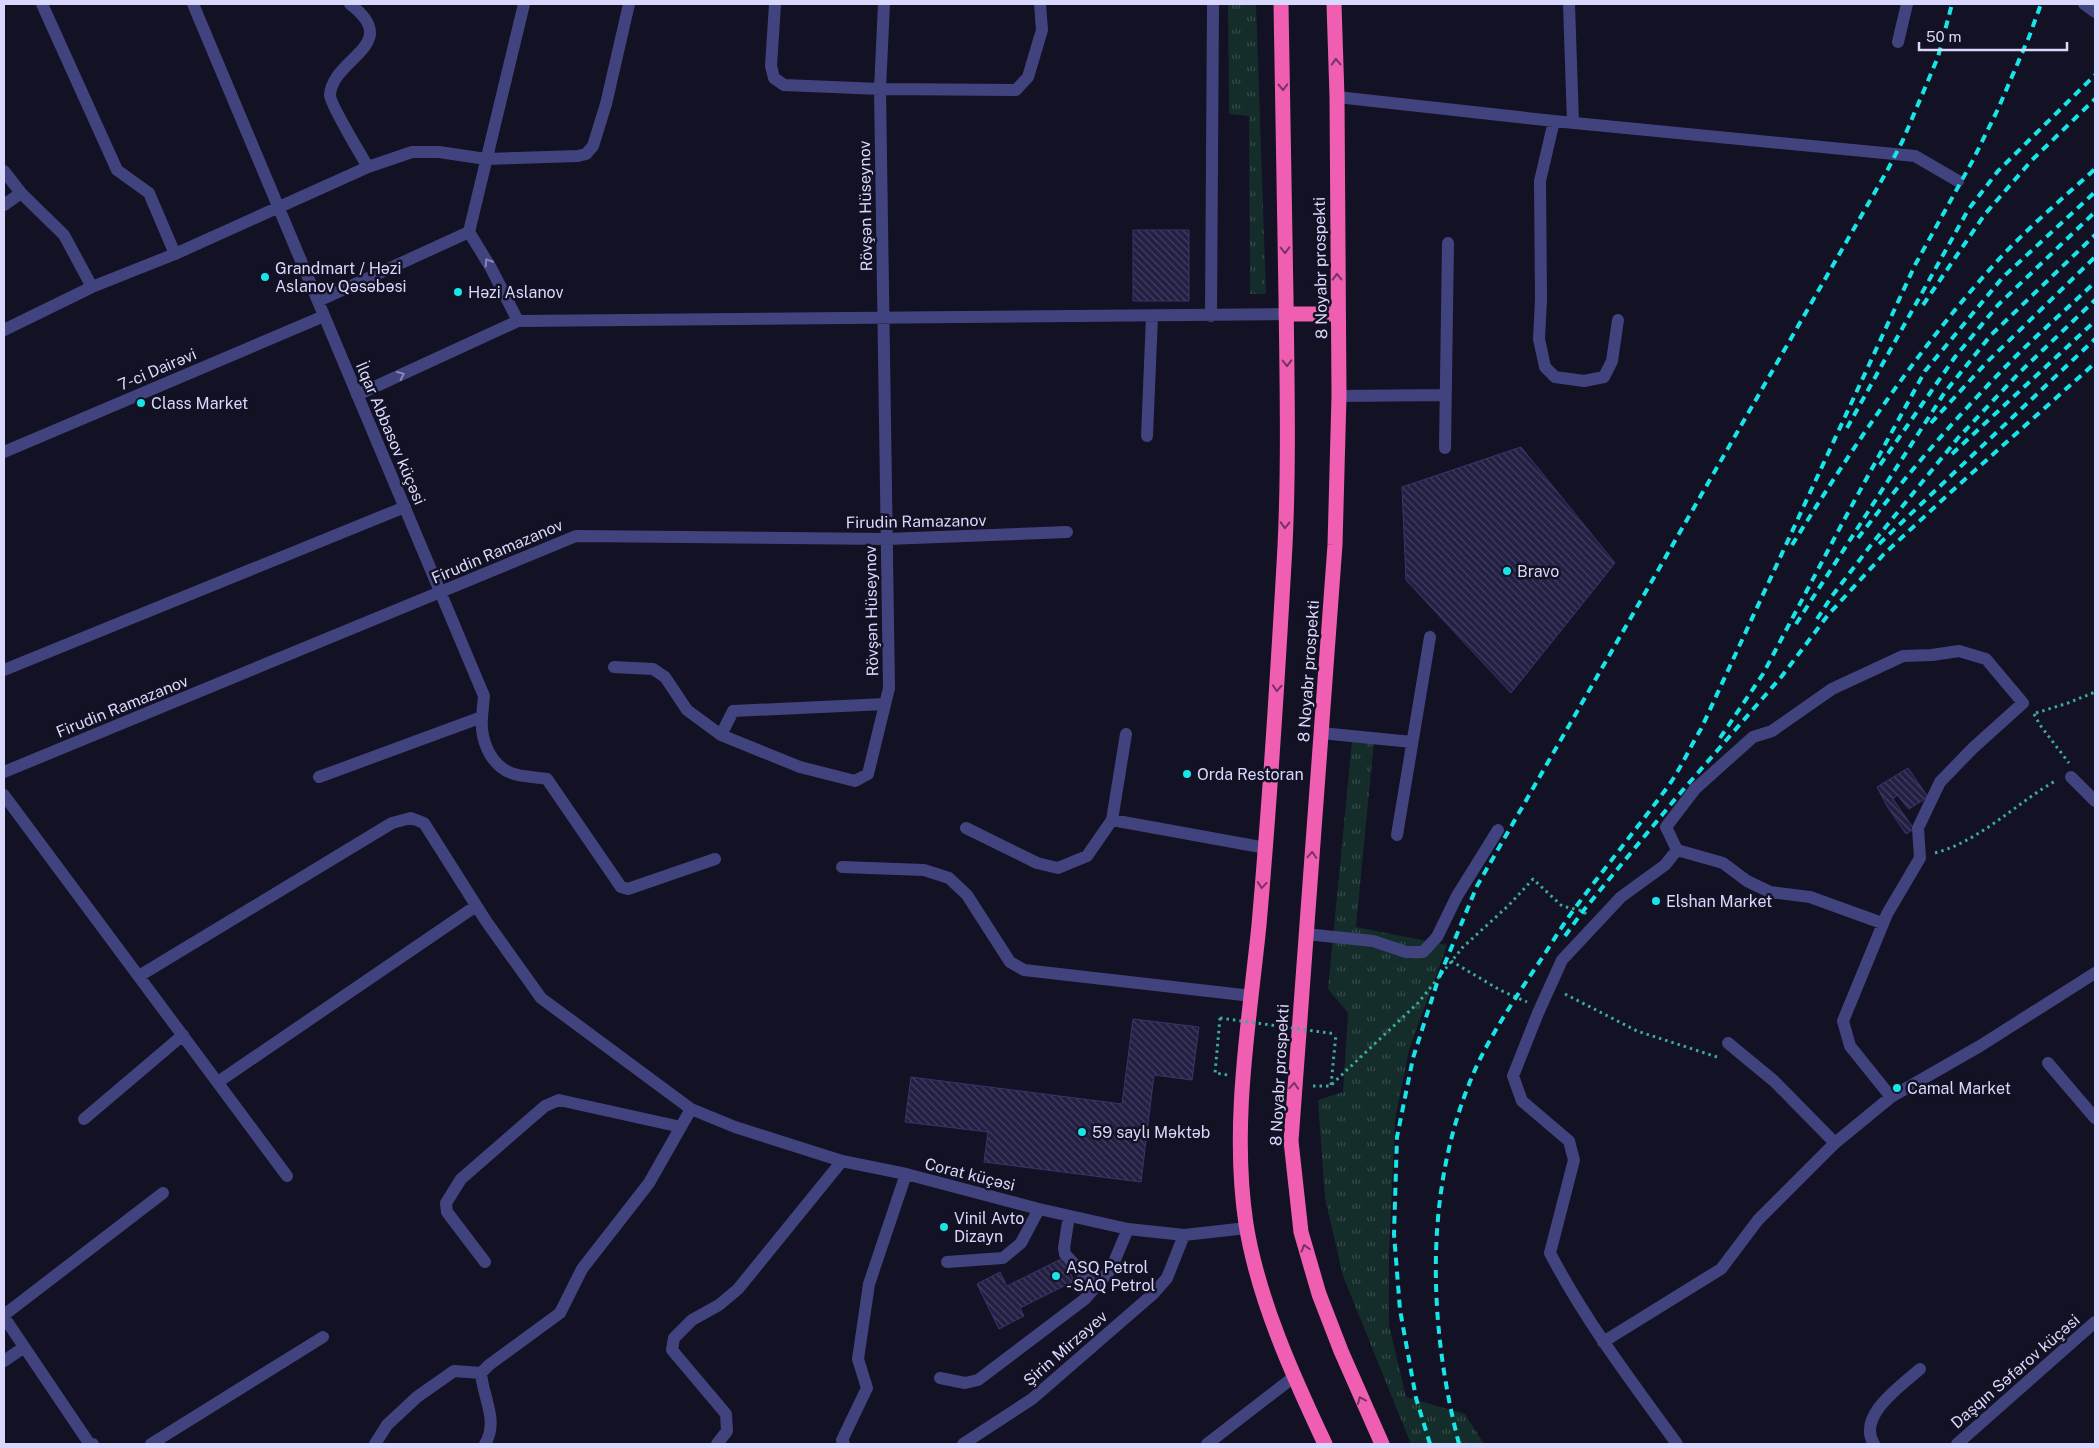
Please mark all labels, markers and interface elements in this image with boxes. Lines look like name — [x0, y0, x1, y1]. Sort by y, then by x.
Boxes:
scale bar — [1919, 20, 2066, 52]
text: 50 m — [1926, 28, 1961, 45]
one-way arrow — [1331, 58, 1341, 66]
one-way arrow — [1277, 84, 1288, 92]
street label: Rövşən Hüseynov — [855, 140, 876, 272]
street label: 8 Noyabr prospekti — [1310, 197, 1331, 339]
one-way arrow — [1280, 246, 1290, 254]
place label: Grandmart / Həzi Aslanov Qəsəbəsi — [275, 259, 407, 296]
one-way arrow — [484, 259, 494, 268]
marker: Grandmart / Həzi Aslanov Qəsəbəsi — [259, 271, 271, 283]
one-way arrow — [1332, 273, 1342, 280]
place label: Həzi Aslanov — [468, 283, 564, 302]
marker: Həzi Aslanov — [452, 286, 464, 298]
street label: 7-ci Dairəvi — [115, 344, 199, 394]
street label: İlqar Abbasov küçəsi — [352, 359, 430, 507]
one-way arrow — [1282, 360, 1292, 367]
one-way arrow — [396, 371, 405, 381]
place label: Class Market — [151, 394, 248, 413]
marker: Class Market — [135, 397, 147, 409]
street label: Firudin Ramazanov — [845, 511, 987, 532]
street label: Firudin Ramazanov — [429, 515, 566, 588]
one-way arrow — [1280, 522, 1290, 530]
street label: Rövşən Hüseynov — [861, 545, 882, 677]
place label: Bravo — [1517, 562, 1559, 581]
marker: Bravo — [1501, 565, 1513, 577]
street label: 8 Noyabr prospekti — [1294, 599, 1323, 743]
street label: Firudin Ramazanov — [53, 671, 191, 742]
one-way arrow — [1272, 684, 1283, 692]
place label: Orda Restoran — [1197, 765, 1304, 784]
marker: Orda Restoran — [1181, 768, 1193, 780]
one-way arrow — [1306, 850, 1317, 858]
one-way arrow — [1257, 881, 1268, 889]
place label: Elshan Market — [1666, 892, 1772, 911]
marker: Elshan Market — [1650, 895, 1662, 907]
street label: 8 Noyabr prospekti — [1266, 1003, 1293, 1147]
place label: Camal Market — [1907, 1079, 2011, 1098]
one-way arrow — [1289, 1082, 1300, 1090]
marker: Camal Market — [1891, 1082, 1903, 1094]
place label: 59 saylı Məktəb — [1092, 1123, 1210, 1142]
marker: 59 saylı Məktəb — [1076, 1126, 1088, 1138]
street label: Corat küçəsi — [923, 1154, 1017, 1195]
place label: Vinil Avto Dizayn — [954, 1209, 1024, 1246]
marker: Vinil Avto Dizayn — [938, 1221, 950, 1233]
one-way arrow — [1301, 1244, 1311, 1252]
place label: ASQ Petrol - SAQ Petrol — [1066, 1258, 1156, 1295]
marker: ASQ Petrol - SAQ Petrol — [1050, 1270, 1062, 1282]
street label: Şirin Mirzəyev — [1020, 1307, 1111, 1390]
street label: Daşqın Səfərov küçəsi — [1947, 1310, 2084, 1432]
one-way arrow — [1357, 1396, 1367, 1405]

